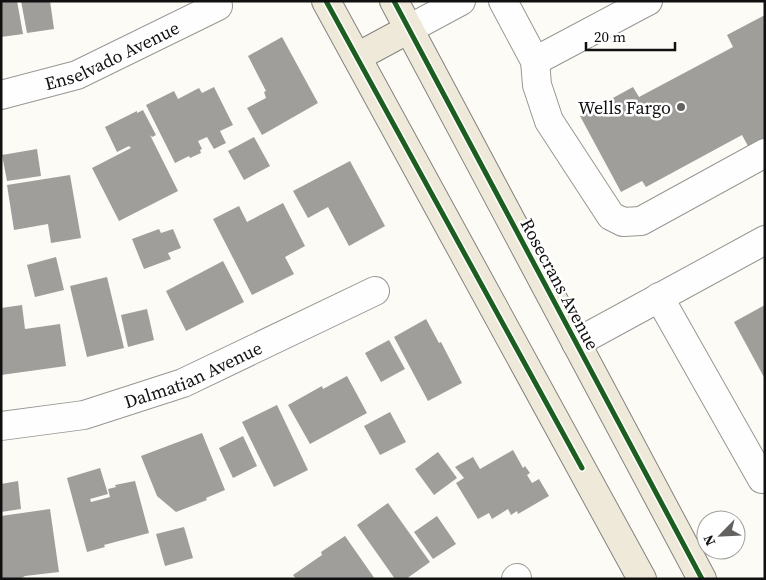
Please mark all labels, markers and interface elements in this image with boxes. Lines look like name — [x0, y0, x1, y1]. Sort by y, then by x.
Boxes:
street label: Enselvado Avenue — [42, 15, 183, 96]
scale bar — [586, 20, 675, 52]
text: 20 m — [594, 26, 626, 47]
place label: Wells Fargo — [578, 95, 671, 120]
marker: Wells Fargo — [675, 101, 687, 113]
street label: Rosecrans Avenue — [515, 214, 605, 354]
street label: Dalmatian Avenue — [121, 335, 266, 414]
north arrow — [696, 510, 746, 560]
text: N — [698, 532, 720, 549]

